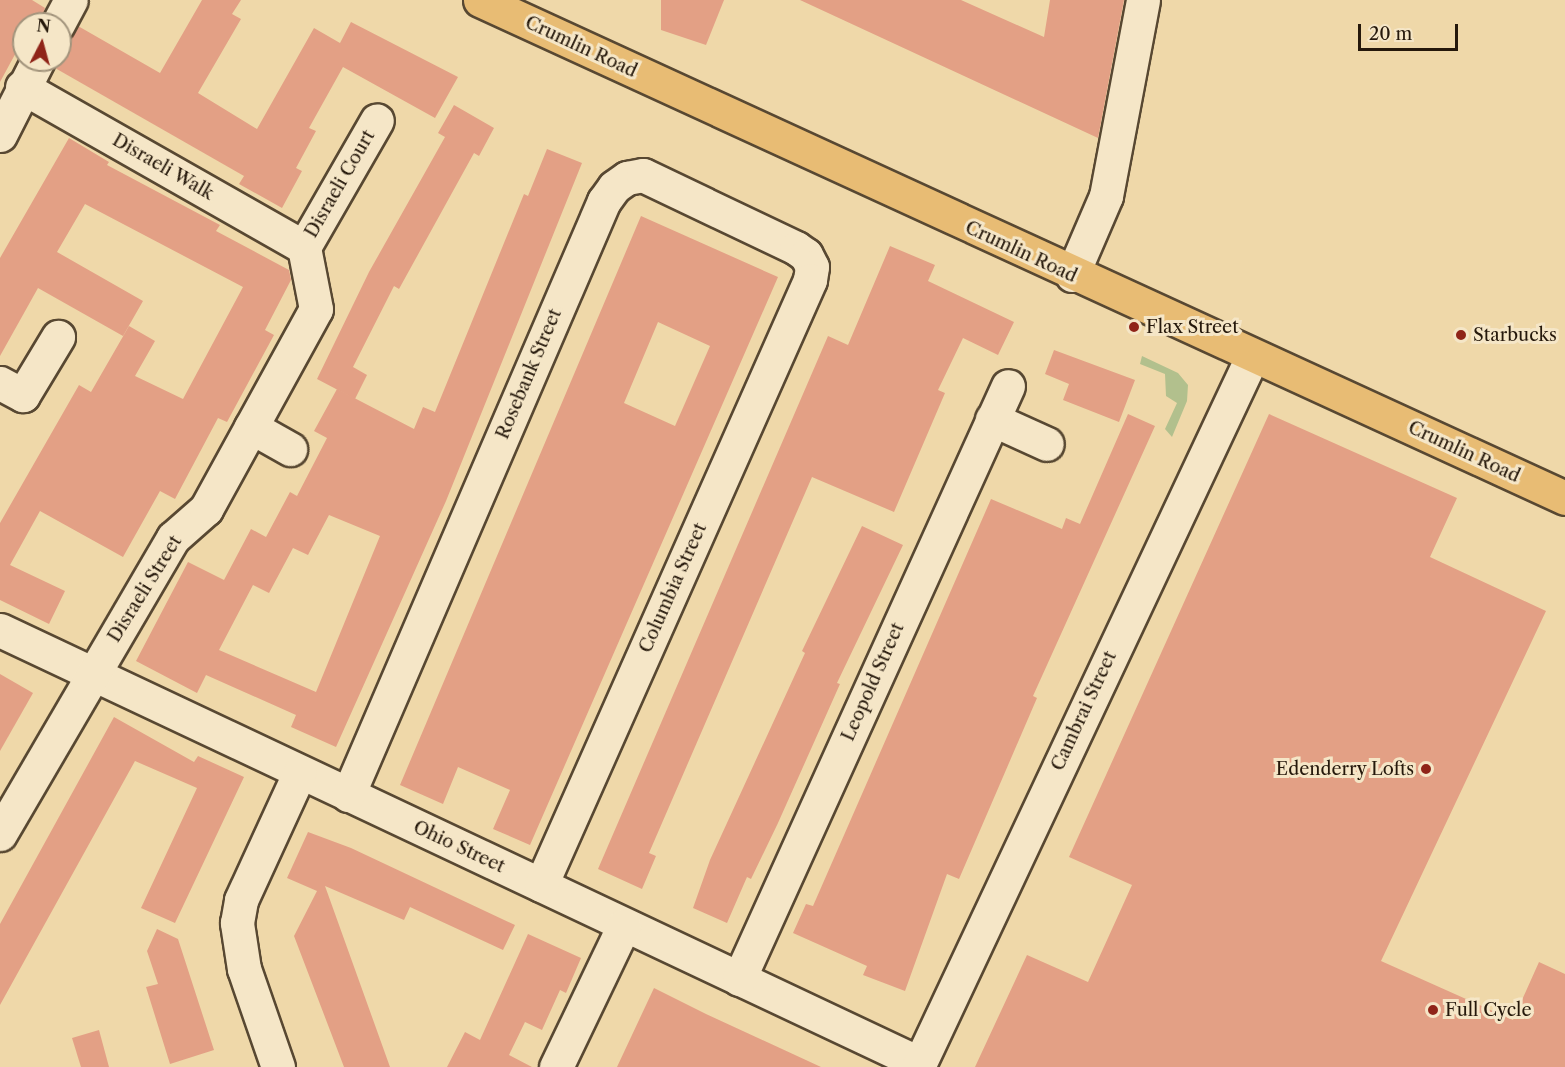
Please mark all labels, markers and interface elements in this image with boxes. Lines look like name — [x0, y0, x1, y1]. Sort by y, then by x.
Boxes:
north arrow — [12, 12, 72, 72]
street label: Crumlin Road — [522, 12, 640, 82]
scale bar — [1361, 12, 1462, 50]
text: N — [36, 15, 52, 37]
text: 20 m — [1369, 23, 1412, 45]
street label: Disraeli Court — [301, 126, 379, 242]
street label: Disraeli Walk — [108, 129, 218, 205]
street label: Crumlin Road — [962, 217, 1080, 287]
street label: Rosebank Street — [492, 305, 566, 443]
place label: Flax Street — [1146, 316, 1239, 338]
marker: Flax Street — [1127, 320, 1141, 334]
place label: Starbucks — [1473, 324, 1557, 346]
marker: Starbucks — [1454, 328, 1468, 342]
street label: Crumlin Road — [1405, 417, 1523, 487]
street label: Columbia Street — [635, 520, 711, 656]
street label: Disraeli Street — [104, 532, 186, 646]
street label: Leopold Street — [837, 620, 909, 744]
street label: Cambrai Street — [1047, 648, 1121, 774]
place label: Edenderry Lofts — [1275, 758, 1414, 780]
marker: Edenderry Lofts — [1419, 762, 1433, 776]
street label: Ohio Street — [410, 816, 508, 878]
place label: Full Cycle — [1445, 999, 1532, 1021]
marker: Full Cycle — [1426, 1003, 1440, 1017]

